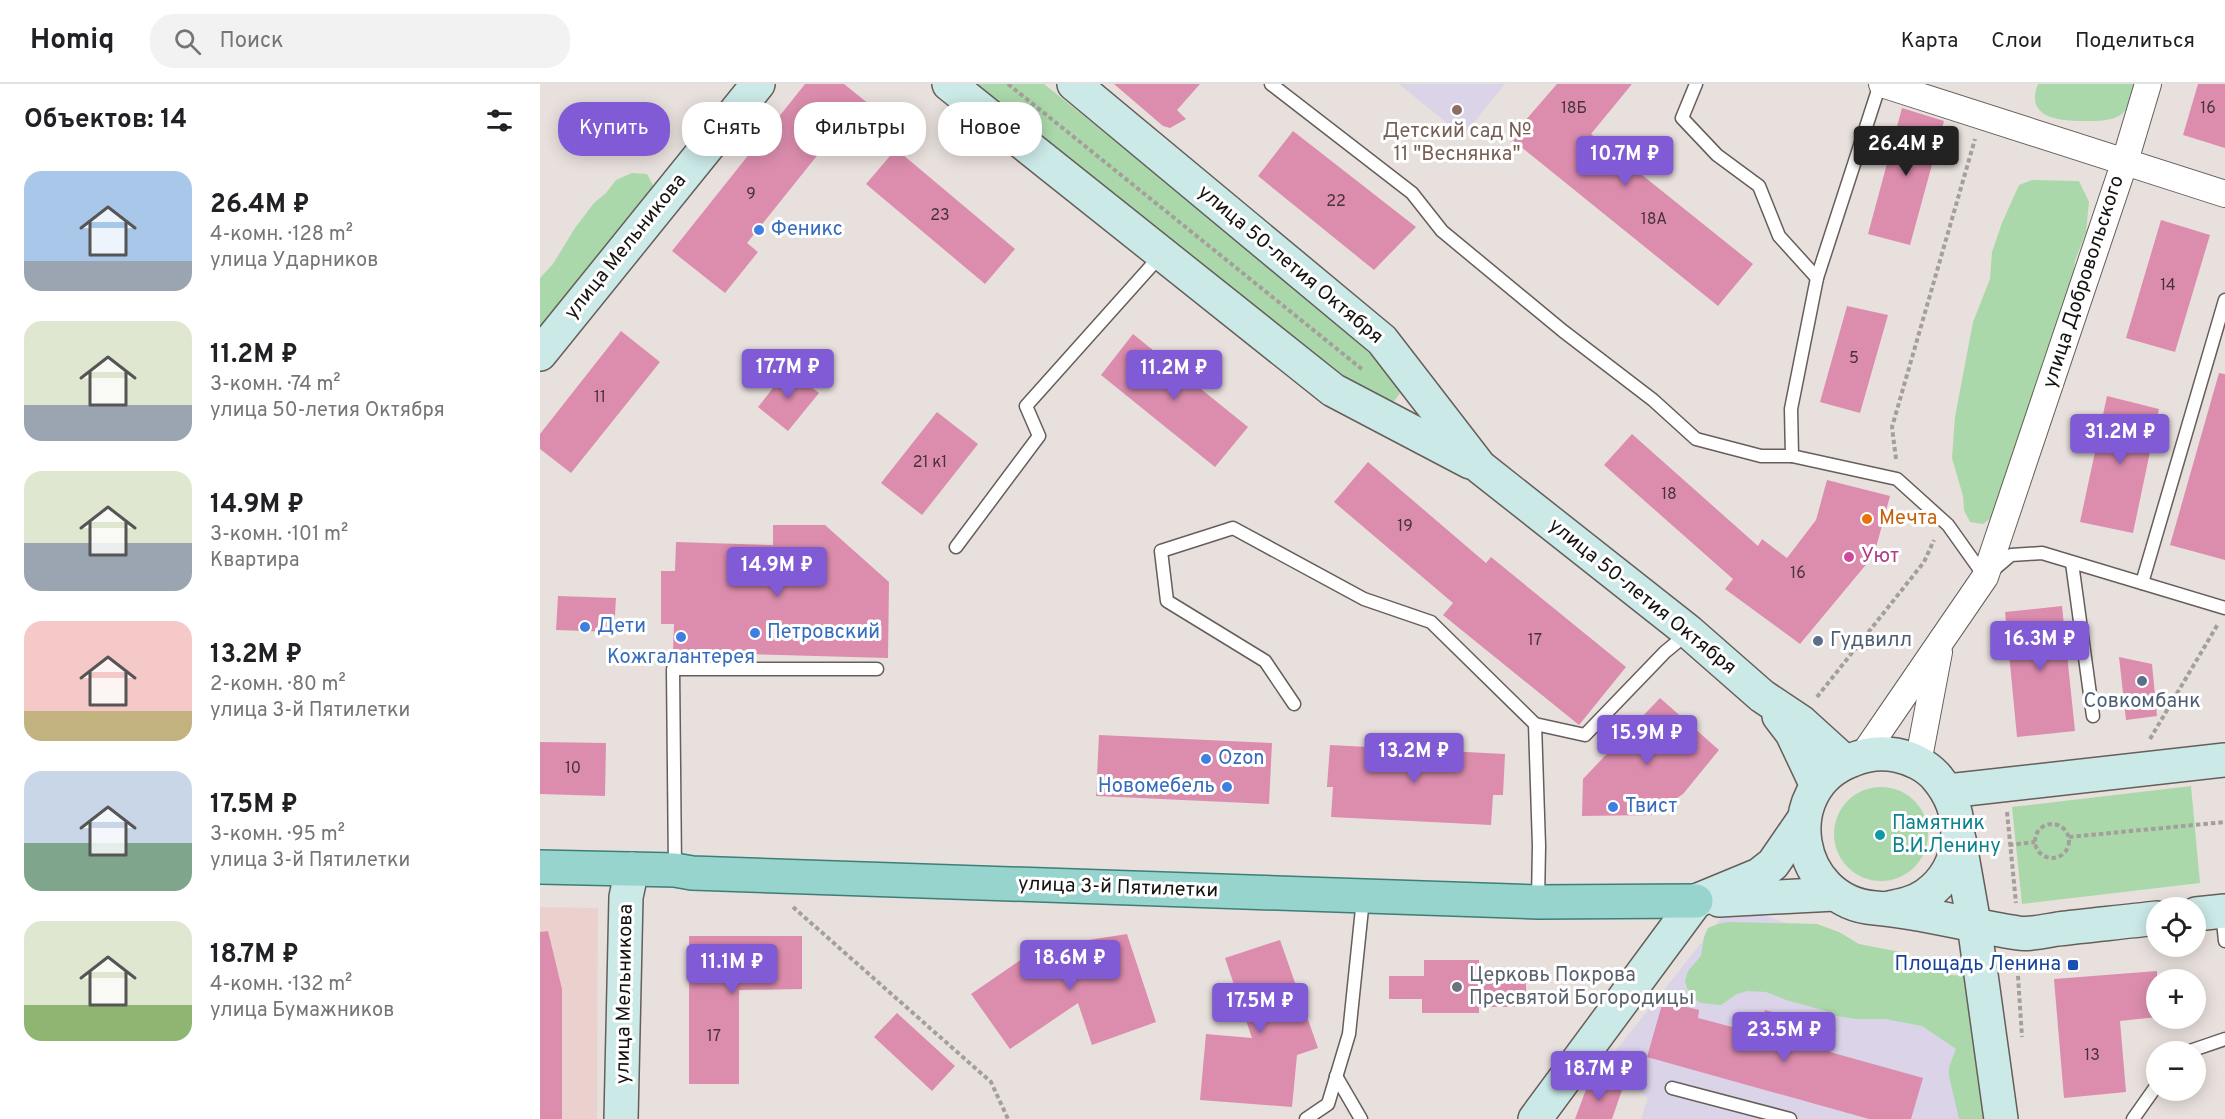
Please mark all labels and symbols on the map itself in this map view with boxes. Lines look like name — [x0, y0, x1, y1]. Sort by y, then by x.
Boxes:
house number: 18Б — [1561, 99, 1587, 119]
house number: 16 — [2200, 99, 2216, 119]
marker: Детский сад № 11 "Веснянка" — [1450, 103, 1464, 117]
place label: Детский сад № 11 "Веснянка" — [1382, 119, 1532, 168]
pin: 26.4M ₽ — [1851, 126, 1961, 177]
pin: 10.7M ₽ — [1570, 136, 1680, 187]
street label: улица Мельникова — [559, 169, 693, 325]
street label: улица Добровольского — [2037, 172, 2131, 392]
street label: улица 50-летия Октября — [1192, 180, 1388, 350]
house number: 9 — [746, 185, 756, 205]
house number: 22 — [1326, 192, 1346, 212]
house number: 23 — [930, 206, 950, 226]
house number: 18А — [1641, 210, 1667, 230]
place label: Феникс — [771, 217, 843, 243]
marker: Феникс — [752, 223, 766, 237]
house number: 14 — [2160, 276, 2176, 296]
pin: 17.7M ₽ — [733, 349, 843, 400]
house number: 5 — [1849, 349, 1859, 369]
pin: 11.2M ₽ — [1119, 350, 1229, 401]
house number: 11 — [594, 388, 606, 408]
pin: 31.2M ₽ — [2065, 414, 2175, 465]
house number: 21 к1 — [913, 453, 947, 473]
house number: 18 — [1661, 485, 1677, 505]
place label: Мечта — [1879, 506, 1937, 532]
marker: Мечта — [1860, 512, 1874, 526]
street label: улица 50-летия Октября — [1543, 513, 1741, 681]
house number: 19 — [1397, 517, 1413, 537]
place label: Уют — [1861, 544, 1899, 570]
pin: 14.9M ₽ — [722, 547, 832, 598]
marker: Уют — [1842, 550, 1856, 564]
house number: 16 — [1790, 564, 1806, 584]
place label: Дети — [597, 614, 646, 640]
marker: Дети — [578, 620, 592, 634]
place label: Петровский — [767, 620, 880, 646]
pin: 16.3M ₽ — [1985, 621, 2095, 672]
marker: Петровский — [748, 626, 762, 640]
place label: Гудвилл — [1830, 628, 1912, 654]
marker: Кожгалантерея — [674, 630, 688, 644]
house number: 17 — [1528, 631, 1542, 651]
marker: Гудвилл — [1811, 634, 1825, 648]
place label: Кожгалантерея — [607, 645, 755, 671]
marker: Совкомбанк — [2135, 674, 2149, 688]
place label: Совкомбанк — [2083, 689, 2201, 715]
pin: 15.9M ₽ — [1592, 715, 1702, 766]
pin: 13.2M ₽ — [1359, 733, 1469, 784]
place label: Ozon — [1218, 746, 1264, 772]
marker: Ozon — [1199, 752, 1213, 766]
house number: 10 — [565, 759, 581, 779]
place label: Новомебель — [1098, 774, 1215, 800]
marker: Новомебель — [1220, 780, 1234, 794]
place label: Твист — [1625, 794, 1677, 820]
marker: Твист — [1606, 800, 1620, 814]
place label: Памятник В.И.Ленину — [1892, 811, 2001, 860]
marker: Памятник В.И.Ленину — [1873, 828, 1887, 842]
street label: улица 3-й Пятилетки — [1017, 872, 1219, 904]
street label: улица Мельникова — [610, 904, 640, 1084]
pin: 18.6M ₽ — [1015, 940, 1125, 991]
pin: 11.1M ₽ — [677, 944, 787, 995]
place label: Площадь Ленина — [1895, 952, 2061, 978]
marker: Площадь Ленина — [2066, 958, 2080, 972]
place label: Церковь Покрова Пресвятой Богородицы — [1469, 963, 1694, 1012]
marker: Церковь Покрова Пресвятой Богородицы — [1450, 980, 1464, 994]
pin: 17.5M ₽ — [1205, 983, 1315, 1034]
pin: 23.5M ₽ — [1729, 1012, 1839, 1063]
house number: 17 — [707, 1027, 721, 1047]
house number: 13 — [2084, 1046, 2100, 1066]
pin: 18.7M ₽ — [1544, 1051, 1654, 1102]

